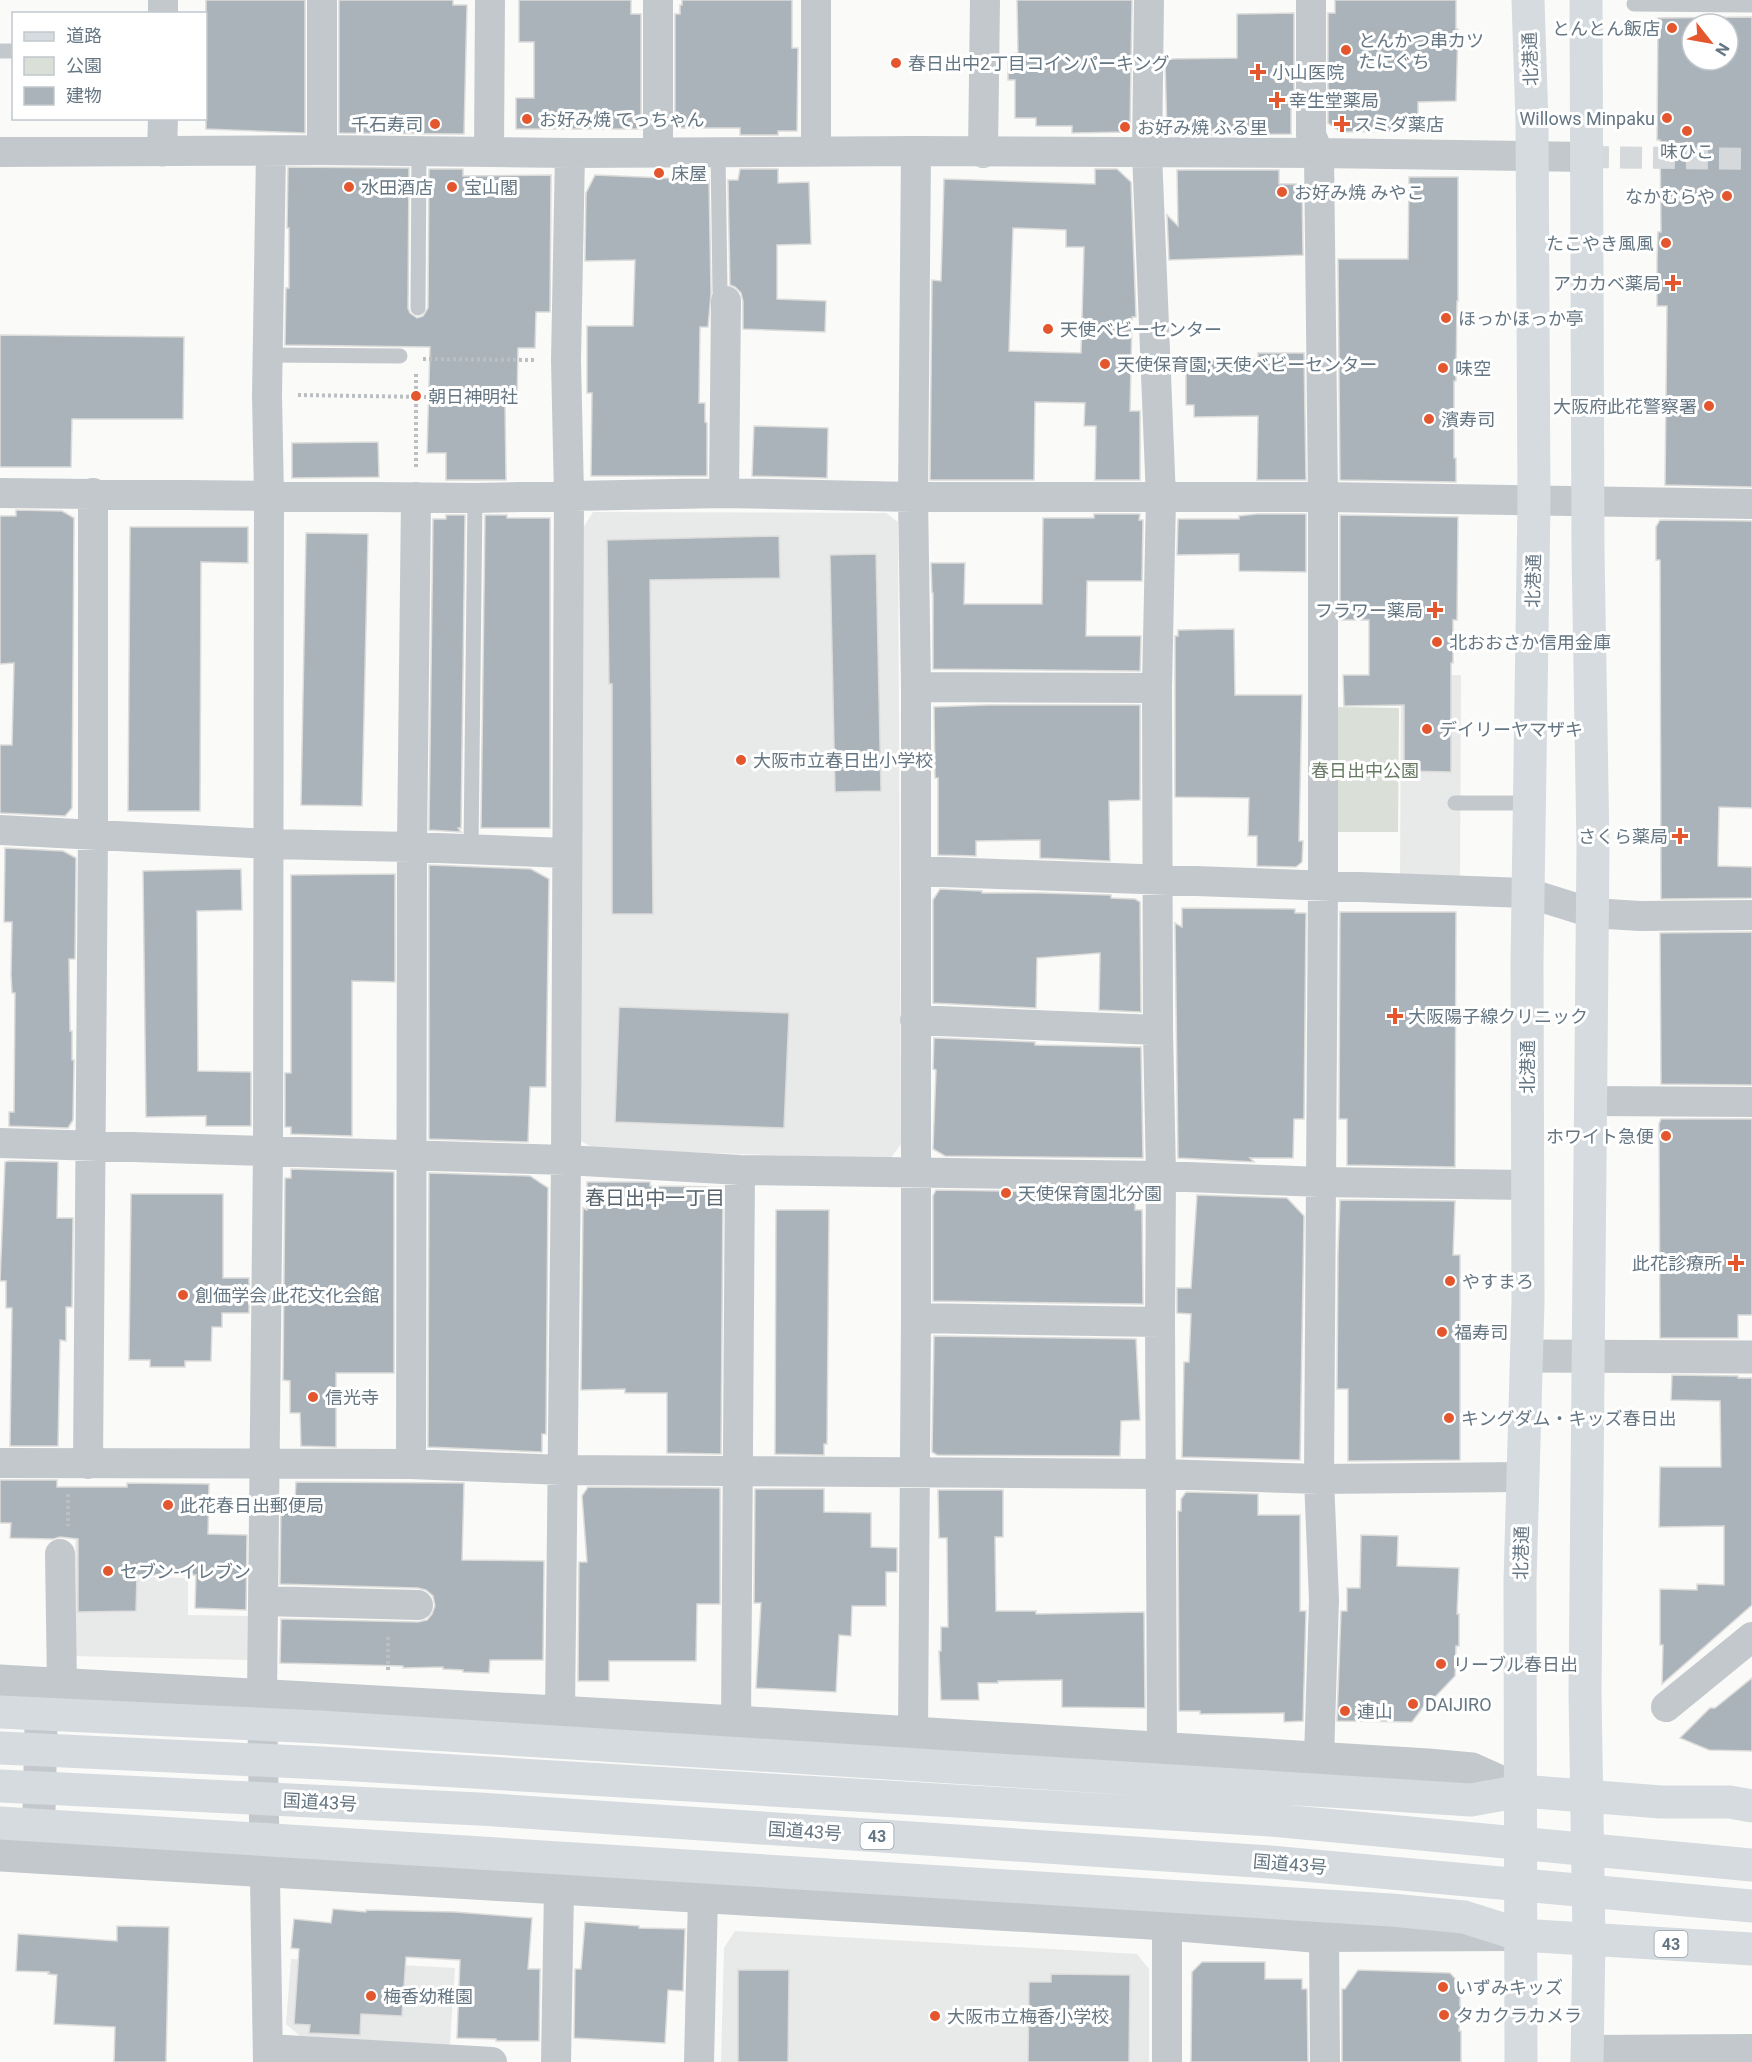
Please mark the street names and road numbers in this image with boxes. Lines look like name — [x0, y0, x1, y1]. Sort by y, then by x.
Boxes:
street label: 北港通 — [1519, 32, 1541, 86]
street label: 北港通 — [1522, 554, 1544, 608]
street label: 北港通 — [1517, 1040, 1538, 1094]
street label: 北港通 — [1510, 1526, 1532, 1580]
street label: 国道43号 — [282, 1790, 358, 1814]
street label: 国道43号 — [767, 1818, 843, 1844]
road number: 43 — [860, 1823, 894, 1849]
street label: 国道43号 — [1252, 1850, 1328, 1878]
road number: 43 — [1654, 1931, 1688, 1957]

